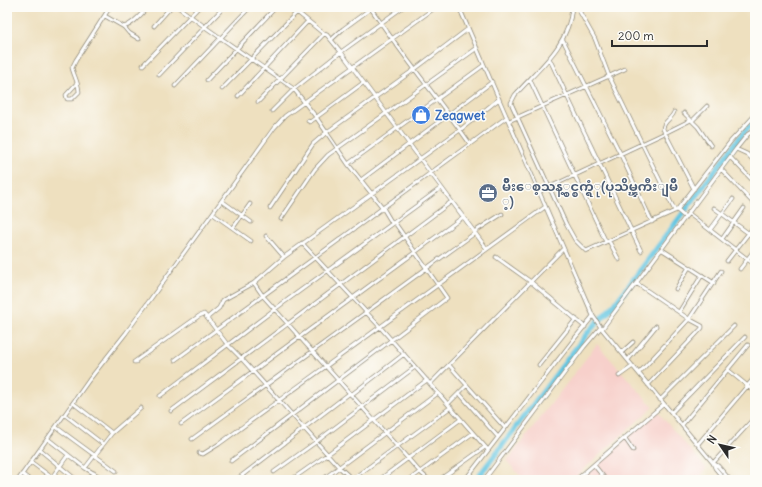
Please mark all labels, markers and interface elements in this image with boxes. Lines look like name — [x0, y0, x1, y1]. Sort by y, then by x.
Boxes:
scale bar — [612, 22, 707, 48]
text: 200 m — [618, 28, 654, 43]
shop icon: Zeagwet — [410, 104, 432, 126]
place label: Zeagwet — [435, 107, 486, 124]
place label: မ်ိဳးေစ့သန့္စင္စက္ရံု(ပုသိမ္ၾကီးျမိဳ ့) — [502, 177, 678, 210]
office icon: မ်ိဳးေစ့သန့္စင္စက္ရံု(ပုသိမ္ၾကီးျမိဳ ့) — [477, 182, 499, 204]
north arrow — [700, 425, 740, 465]
text: N — [704, 432, 720, 446]

